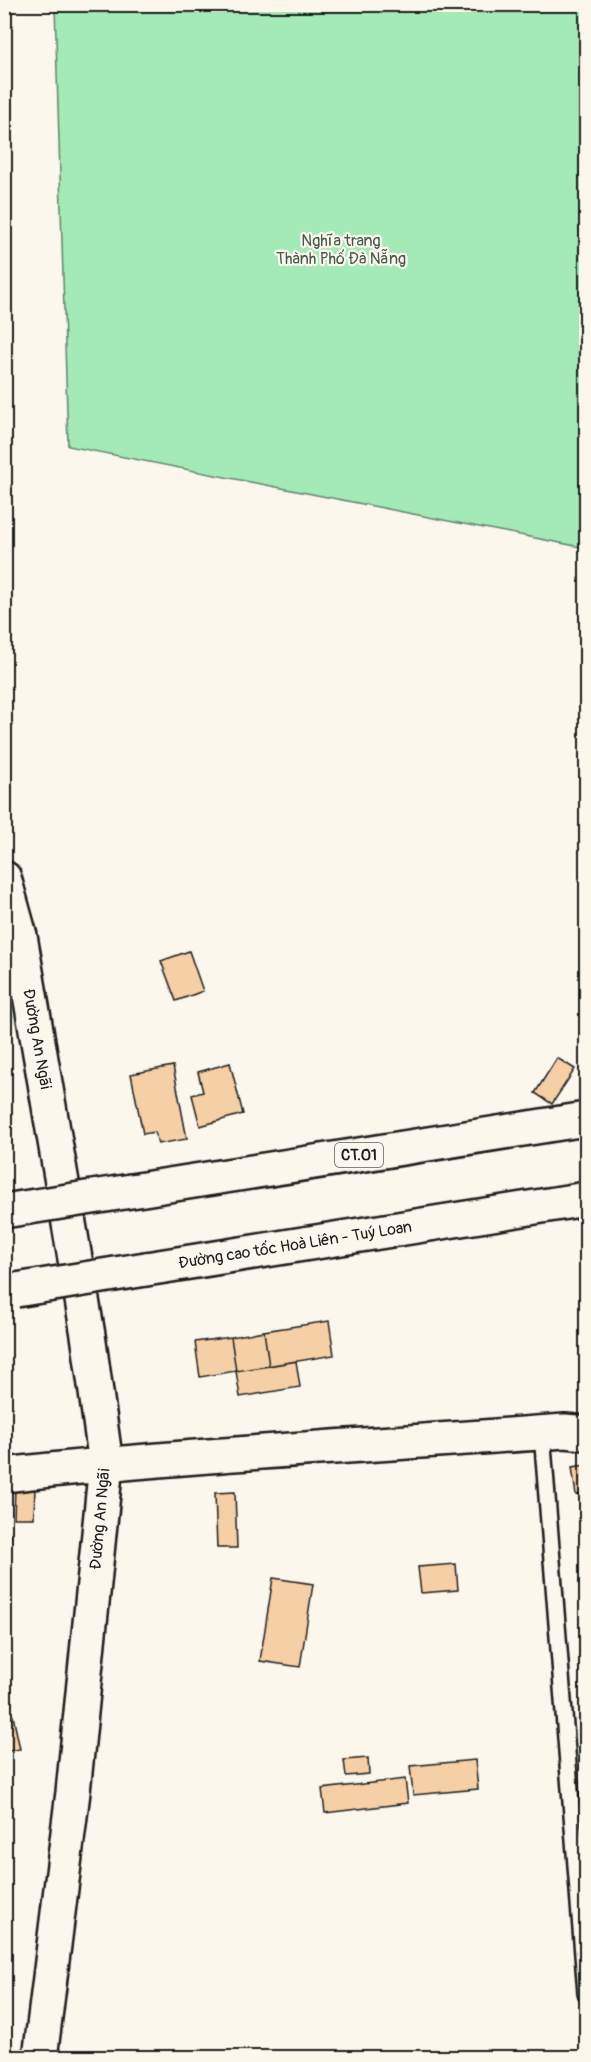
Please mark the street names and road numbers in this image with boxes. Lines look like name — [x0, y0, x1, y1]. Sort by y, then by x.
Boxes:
street label: Đường An Ngãi — [18, 987, 56, 1091]
road number: CT.01 — [335, 1143, 383, 1167]
street label: Đường cao tốc Hoà Liên - Tuý Loan — [177, 1217, 413, 1273]
street label: Đường An Ngãi — [86, 1467, 114, 1570]

